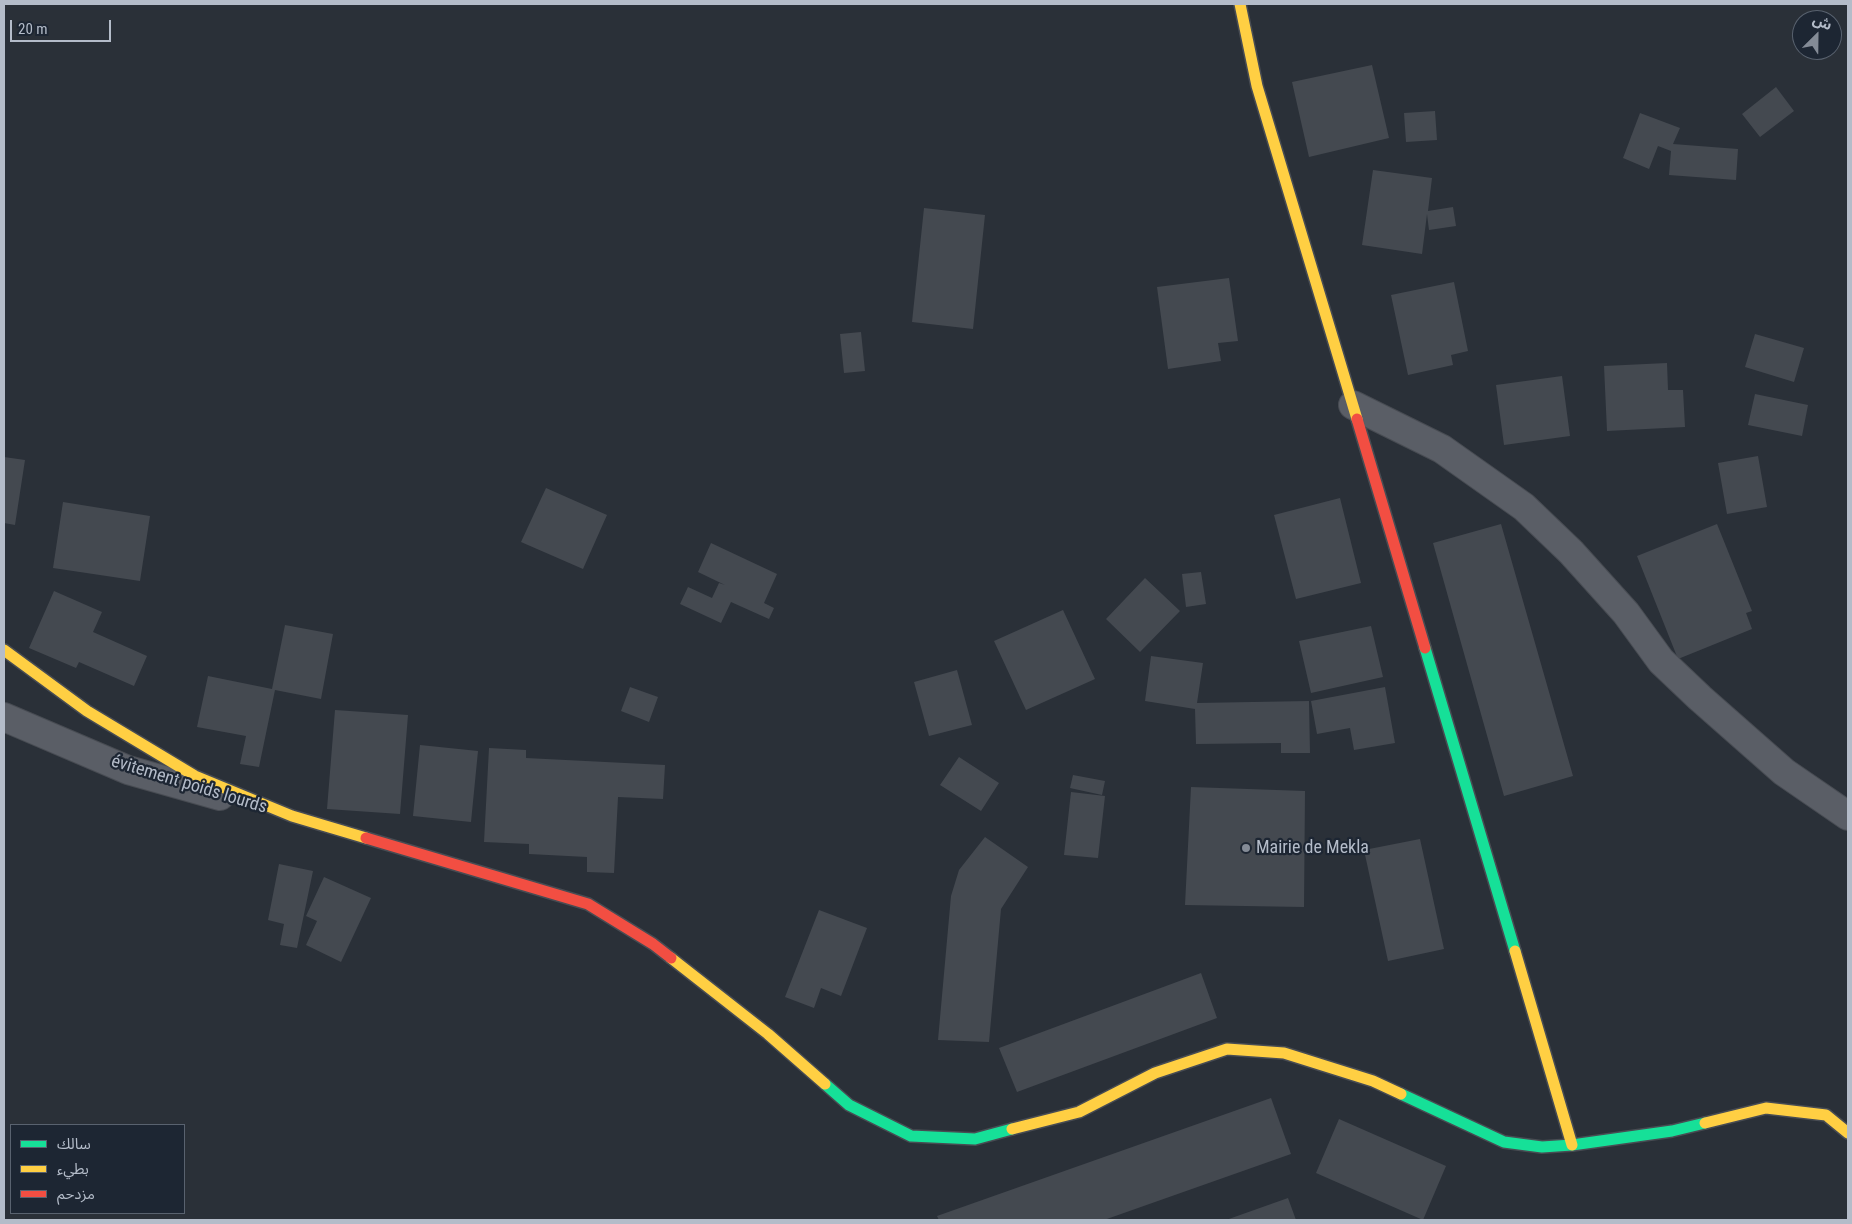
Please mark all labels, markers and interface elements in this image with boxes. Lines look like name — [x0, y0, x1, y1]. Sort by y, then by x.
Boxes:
scale bar — [12, 10, 114, 42]
north arrow — [1792, 10, 1842, 60]
text: ش — [1811, 11, 1834, 33]
text: 20 m — [18, 20, 48, 38]
street label: évitement poids lourds — [109, 751, 269, 819]
place label: Mairie de Mekla — [1256, 837, 1369, 859]
marker: Mairie de Mekla — [1240, 842, 1252, 854]
legend — [10, 1124, 185, 1214]
text: سالك — [57, 1135, 91, 1153]
text: بطيء — [57, 1160, 89, 1178]
text: مزدحم — [57, 1185, 95, 1203]

